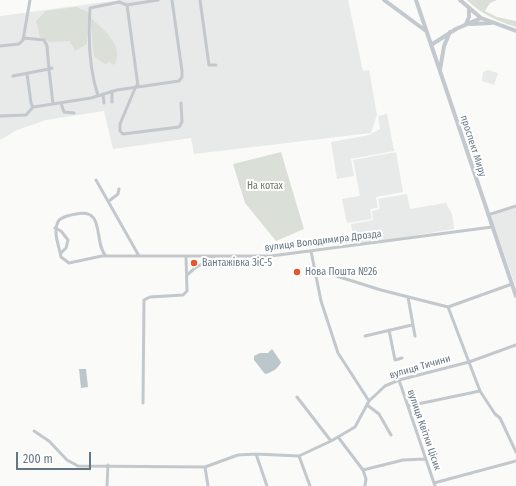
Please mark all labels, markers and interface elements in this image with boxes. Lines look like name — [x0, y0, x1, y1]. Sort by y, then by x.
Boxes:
street label: проспект Миру — [457, 114, 489, 178]
park label: На котах — [247, 180, 283, 192]
street label: вулиця Володимира Дрозда — [264, 228, 382, 254]
place label: Вантажівка ЗіС-5 — [202, 257, 272, 269]
marker: Вантажівка ЗіС-5 — [189, 258, 199, 268]
place label: Нова Пошта №26 — [305, 266, 377, 278]
marker: Нова Пошта №26 — [292, 267, 302, 277]
street label: вулиця Тичини — [388, 353, 452, 381]
street label: вулиця Квітки Цісик — [405, 388, 443, 472]
scale bar — [18, 444, 93, 470]
text: 200 m — [23, 452, 53, 466]

